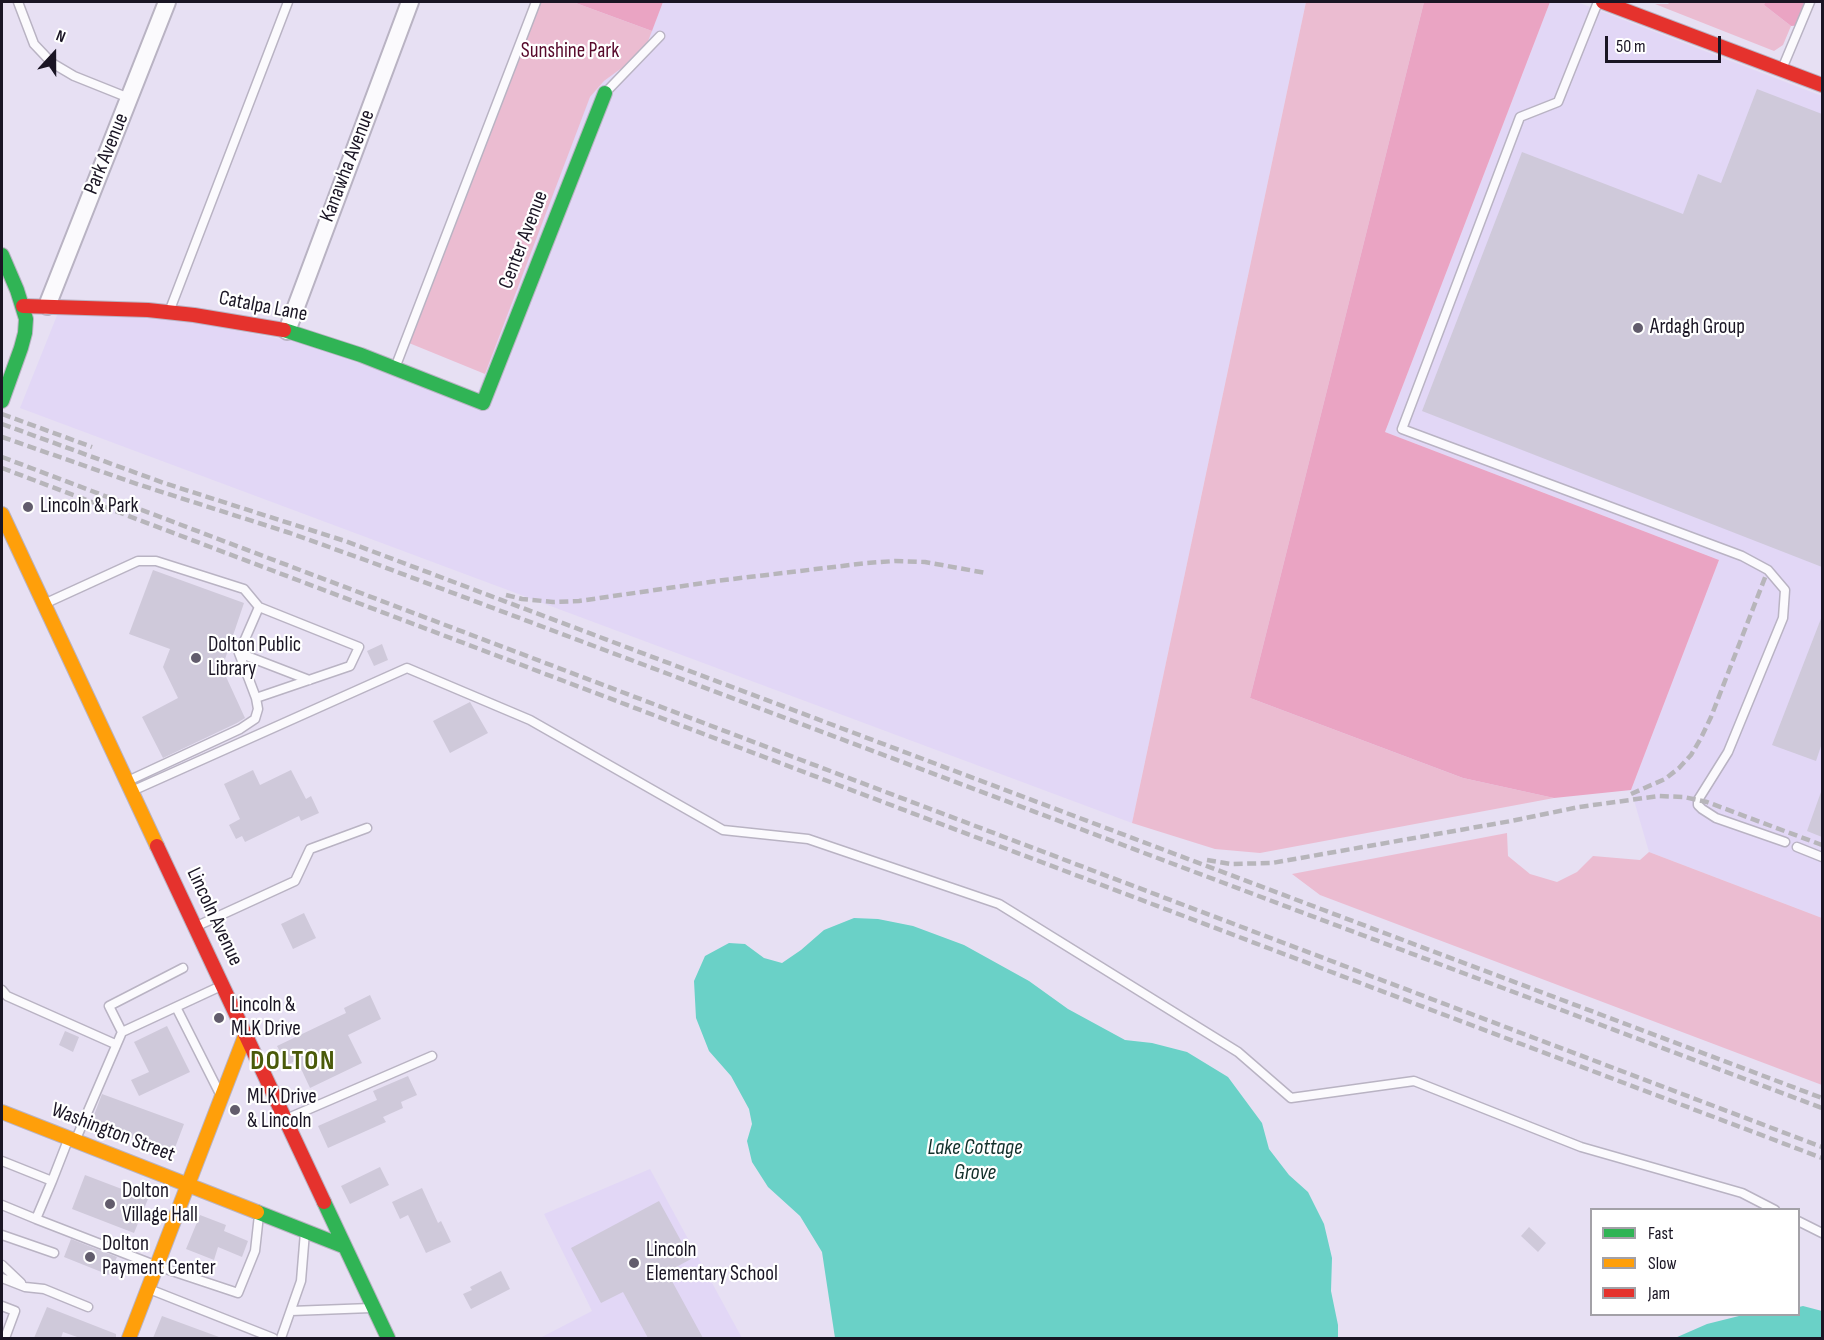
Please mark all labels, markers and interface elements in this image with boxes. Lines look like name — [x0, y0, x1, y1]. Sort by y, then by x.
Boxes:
north arrow — [24, 24, 84, 84]
scale bar — [1608, 24, 1724, 62]
text: N — [53, 26, 68, 47]
text: 50 m — [1616, 36, 1646, 57]
park label: Sunshine Park — [521, 39, 619, 65]
street label: Kanawha Avenue — [315, 106, 381, 226]
street label: Park Avenue — [79, 110, 135, 198]
street label: Center Avenue — [494, 187, 554, 293]
street label: Catalpa Lane — [217, 286, 309, 328]
place label: Ardagh Group — [1650, 315, 1745, 341]
marker: Ardagh Group — [1631, 321, 1645, 335]
place label: Lincoln & Park — [40, 494, 139, 520]
marker: Lincoln & Park — [21, 500, 35, 514]
place label: Dolton Public Library — [208, 633, 301, 683]
marker: Dolton Public Library — [189, 651, 203, 665]
street label: Lincoln Avenue — [180, 864, 248, 970]
place label: Lincoln & MLK Drive — [231, 993, 301, 1043]
marker: Lincoln & MLK Drive — [212, 1011, 226, 1025]
district label: DOLTON — [250, 1046, 336, 1078]
place label: MLK Drive & Lincoln — [247, 1085, 317, 1135]
street label: Washington Street — [48, 1098, 178, 1168]
marker: MLK Drive & Lincoln — [228, 1103, 242, 1117]
water label: Lake Cottage Grove — [927, 1135, 1023, 1186]
place label: Dolton Village Hall — [122, 1179, 198, 1229]
marker: Dolton Village Hall — [103, 1197, 117, 1211]
legend — [1590, 1208, 1800, 1316]
text: Fast — [1648, 1223, 1673, 1244]
place label: Dolton Payment Center — [102, 1232, 216, 1282]
place label: Lincoln Elementary School — [646, 1238, 778, 1288]
marker: Dolton Payment Center — [83, 1250, 97, 1264]
text: Slow — [1648, 1253, 1677, 1274]
marker: Lincoln Elementary School — [627, 1256, 641, 1270]
text: Jam — [1648, 1283, 1670, 1304]

